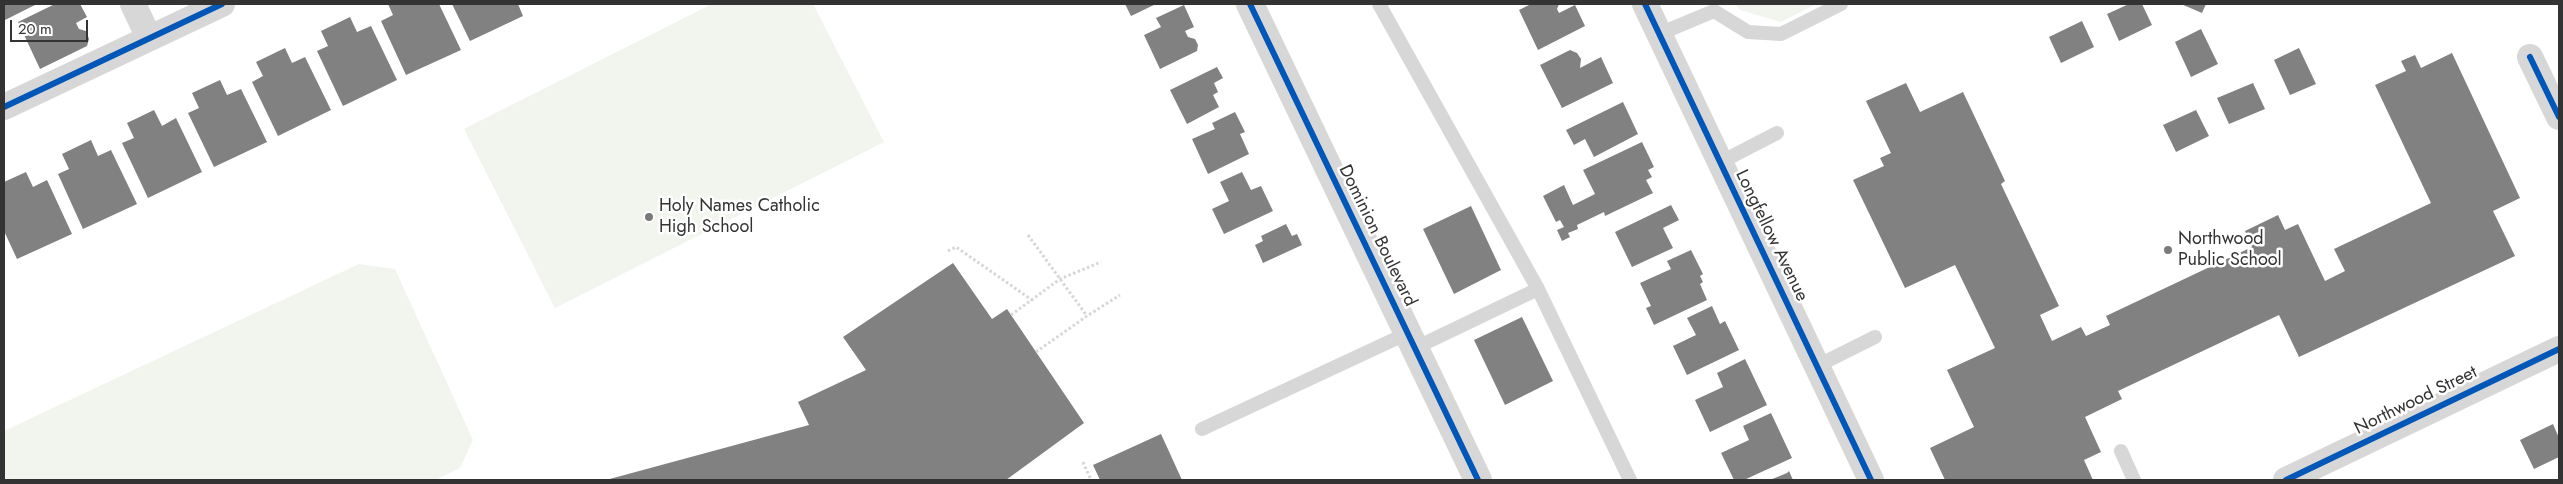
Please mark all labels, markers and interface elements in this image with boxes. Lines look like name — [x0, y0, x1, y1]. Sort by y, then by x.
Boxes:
scale bar — [12, 10, 90, 42]
text: 20 m — [18, 18, 52, 40]
street label: Dominion Boulevard — [1333, 162, 1421, 310]
street label: Longfellow Avenue — [1730, 167, 1812, 305]
place label: Holy Names Catholic High School — [659, 196, 820, 238]
marker: Holy Names Catholic High School — [643, 211, 655, 223]
place label: Northwood Public School — [2178, 229, 2282, 272]
marker: Northwood Public School — [2162, 244, 2174, 256]
street label: Northwood Street — [2351, 362, 2481, 440]

